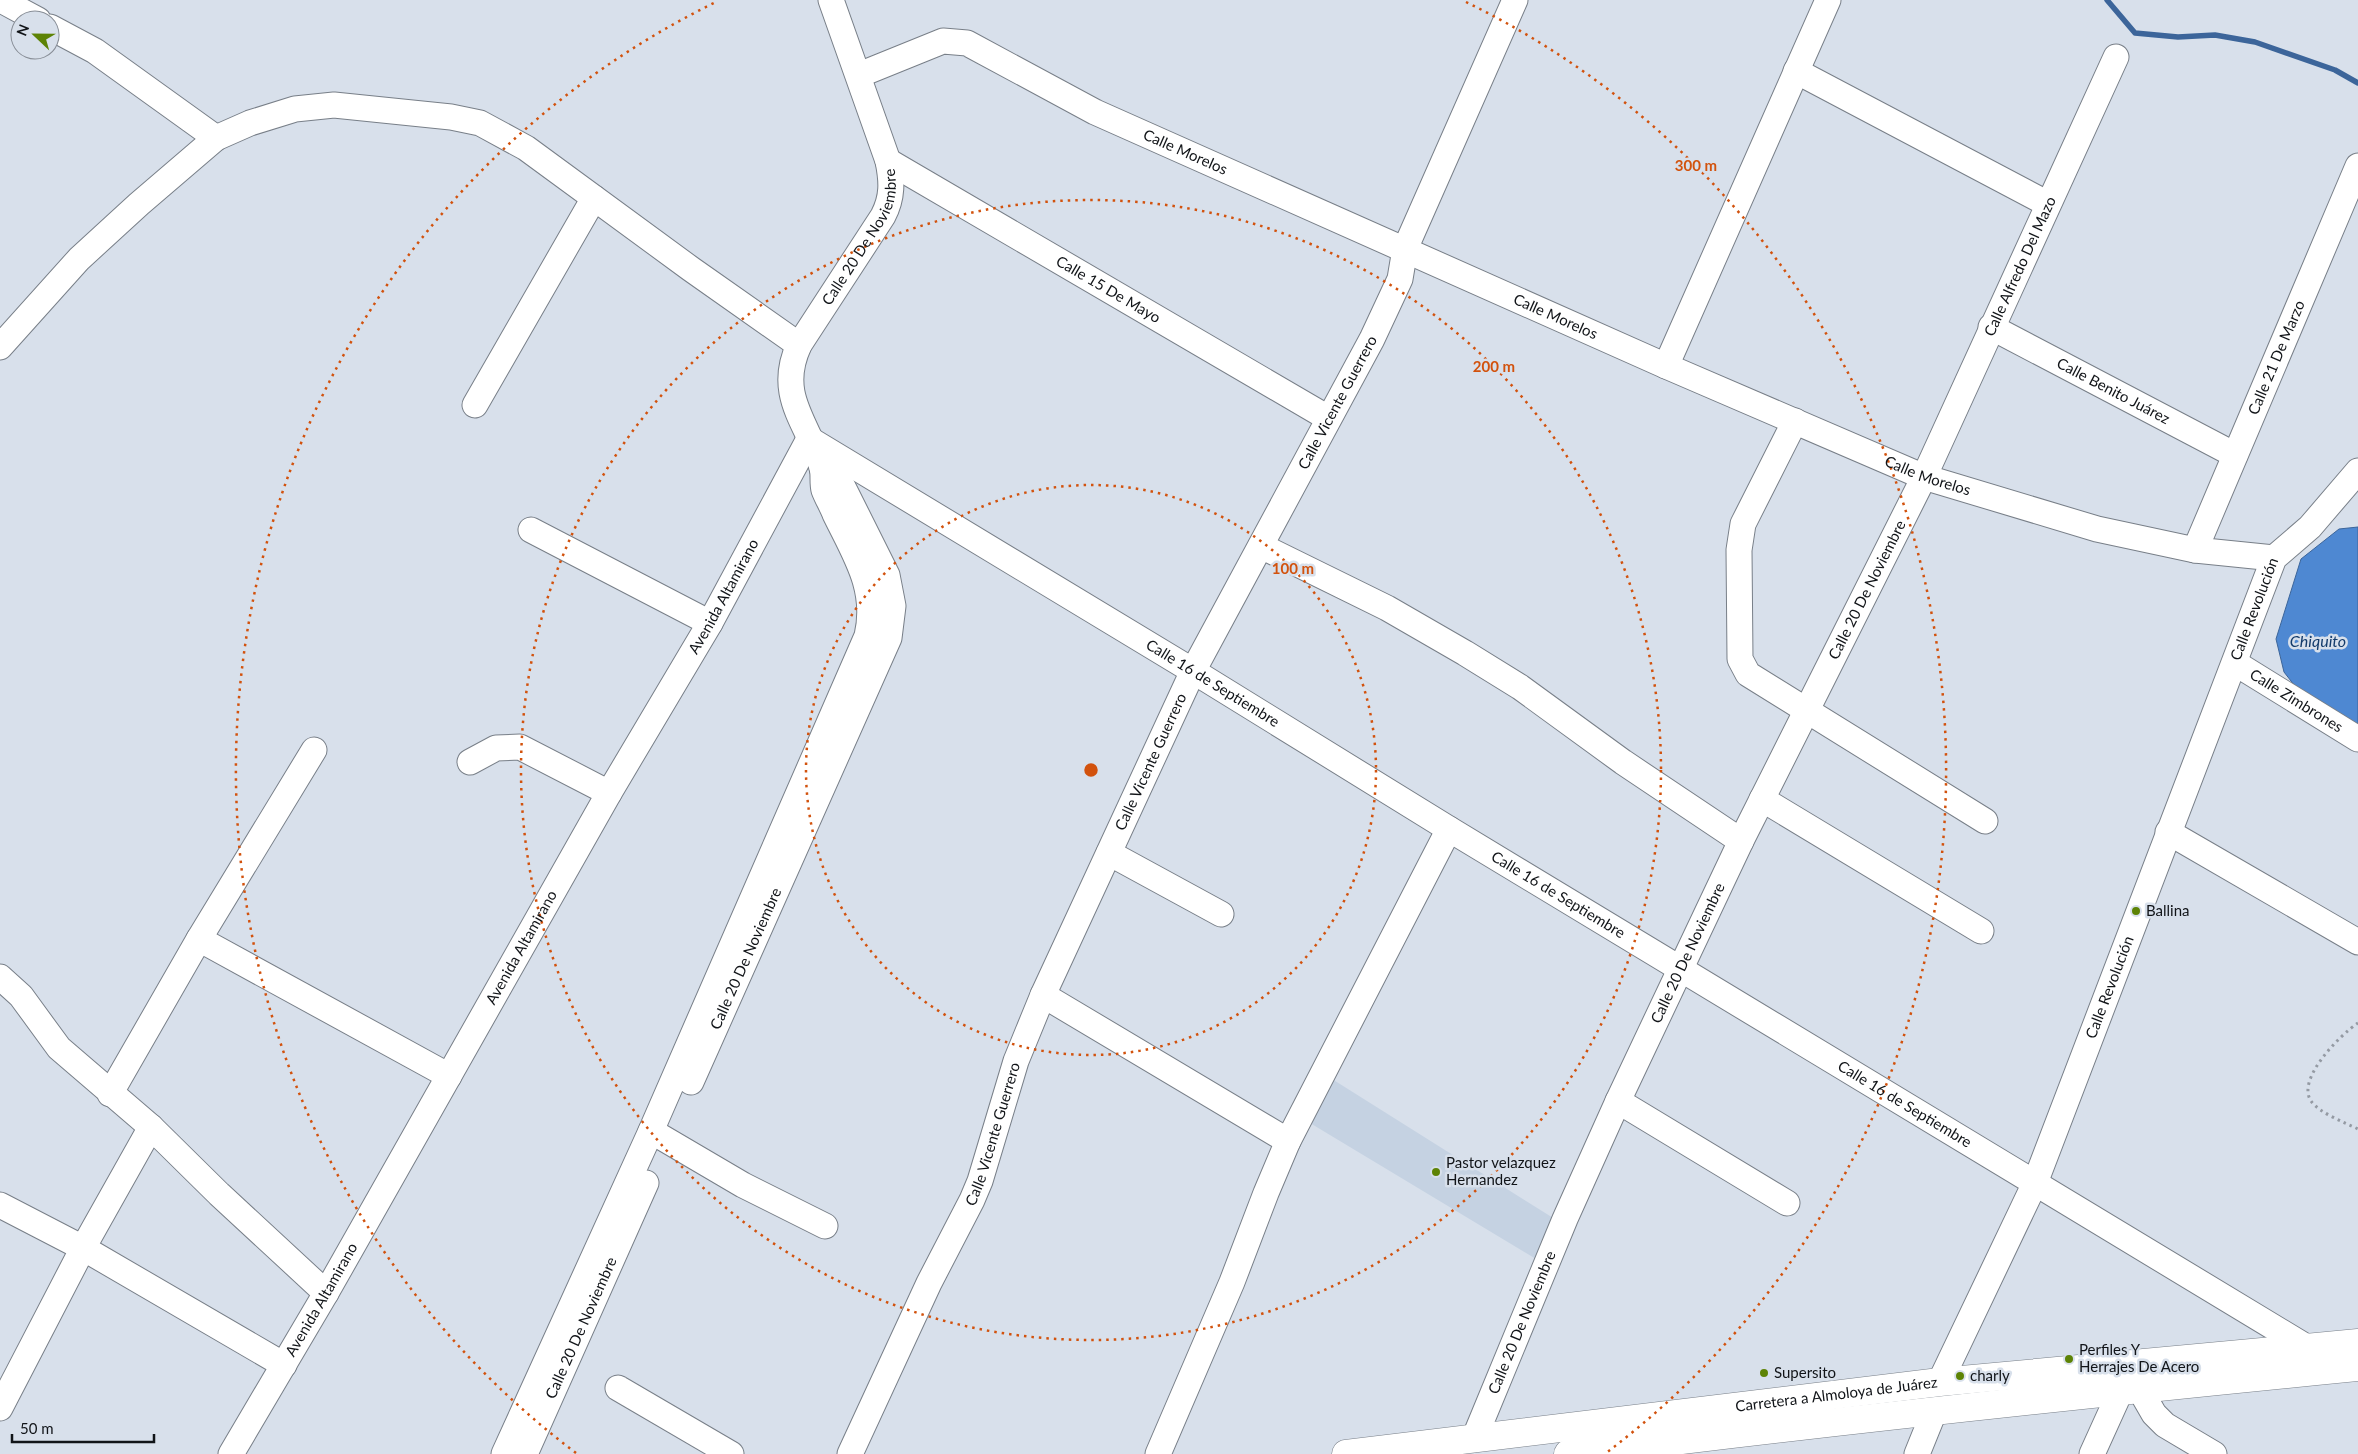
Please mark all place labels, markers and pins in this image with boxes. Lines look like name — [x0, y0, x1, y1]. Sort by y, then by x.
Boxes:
centre of rings — [1082, 761, 1100, 779]
place label: Ballina — [2146, 901, 2190, 919]
marker: Ballina — [2130, 905, 2142, 917]
place label: Pastor velazquez Hernandez — [1446, 1153, 1556, 1188]
marker: Pastor velazquez Hernandez — [1430, 1166, 1442, 1178]
place label: Perfiles Y Herrajes De Acero — [2079, 1340, 2199, 1375]
marker: Perfiles Y Herrajes De Acero — [2063, 1353, 2075, 1365]
place label: Supersito — [1774, 1363, 1836, 1381]
place label: charly — [1970, 1366, 2010, 1384]
marker: Supersito — [1758, 1367, 1770, 1379]
marker: charly — [1954, 1370, 1966, 1382]

